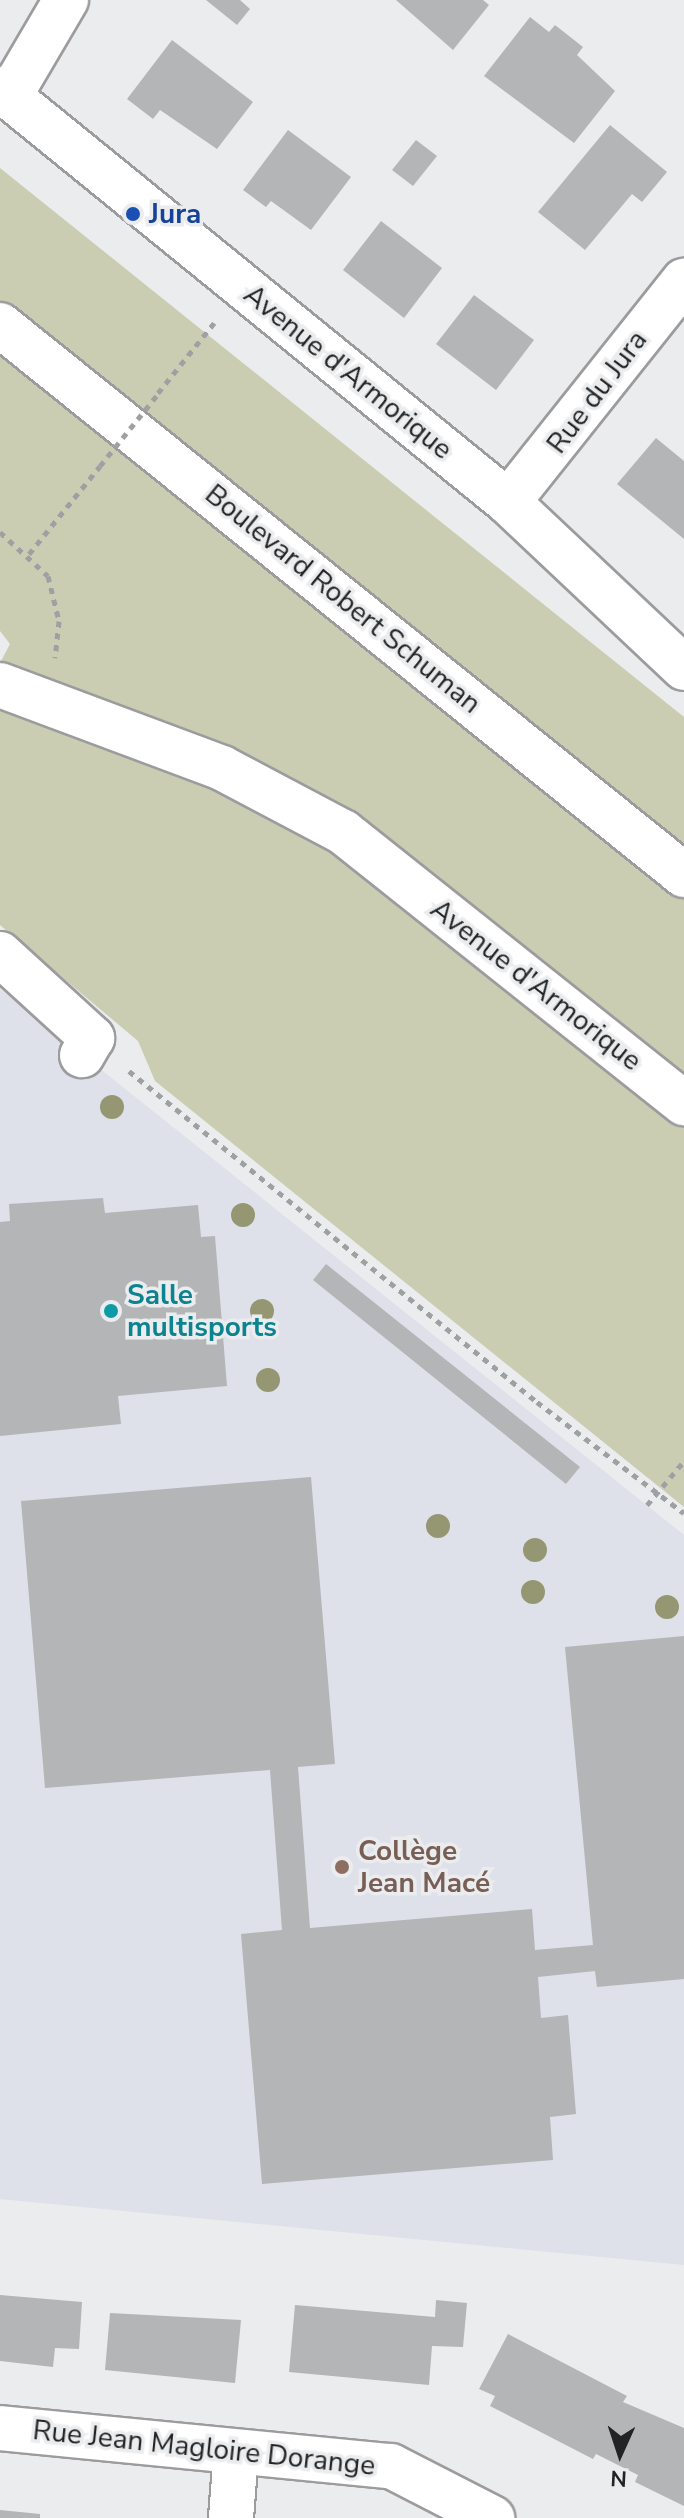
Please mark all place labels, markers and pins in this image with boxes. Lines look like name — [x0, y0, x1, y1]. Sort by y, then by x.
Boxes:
place label: Jura — [149, 197, 201, 231]
marker: Jura — [124, 205, 142, 223]
place label: Salle multisports — [127, 1278, 277, 1344]
marker: Salle multisports — [102, 1302, 120, 1320]
place label: Collège Jean Macé — [358, 1834, 490, 1900]
marker: Collège Jean Macé — [333, 1858, 351, 1876]

